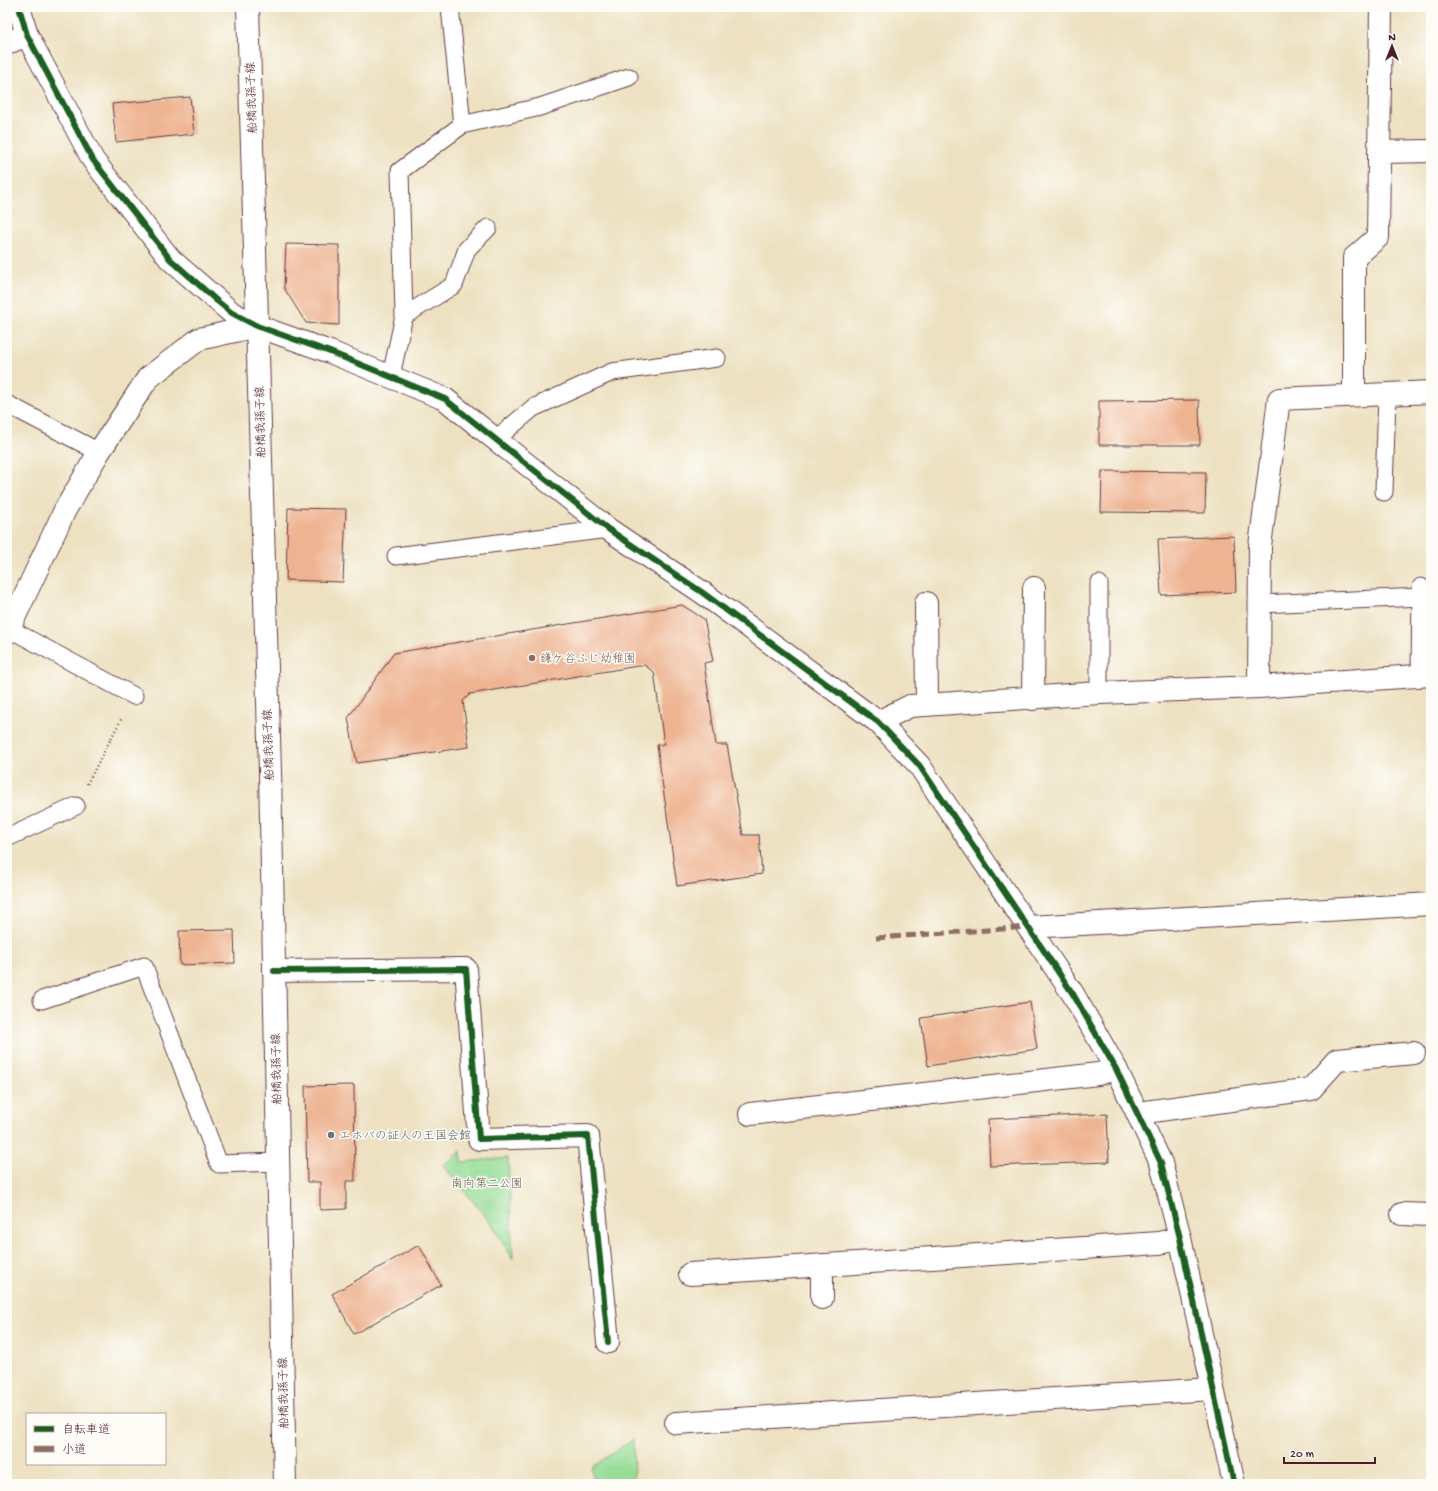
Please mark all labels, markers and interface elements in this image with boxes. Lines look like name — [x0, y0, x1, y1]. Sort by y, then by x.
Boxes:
north arrow — [1372, 26, 1412, 66]
text: N — [1388, 32, 1396, 44]
street label: 船橋我孫子線 — [244, 62, 261, 134]
street label: 船橋我孫子線 — [253, 386, 270, 458]
place label: 鎌ケ谷ふじ幼稚園 — [540, 652, 636, 667]
marker: 鎌ケ谷ふじ幼稚園 — [527, 653, 537, 663]
street label: 船橋我孫子線 — [261, 709, 278, 781]
street label: 船橋我孫子線 — [269, 1033, 286, 1105]
place label: エホバの証人の王国会館 — [339, 1129, 471, 1144]
marker: エホバの証人の王国会館 — [326, 1130, 336, 1140]
park label: 南向第二公園 — [451, 1177, 523, 1192]
street label: 船橋我孫子線 — [276, 1357, 293, 1429]
legend — [26, 1413, 166, 1465]
text: 自転車道 — [62, 1423, 110, 1438]
scale bar — [1284, 1439, 1375, 1465]
text: 小道 — [62, 1443, 86, 1458]
text: 20 m — [1290, 1448, 1315, 1462]

